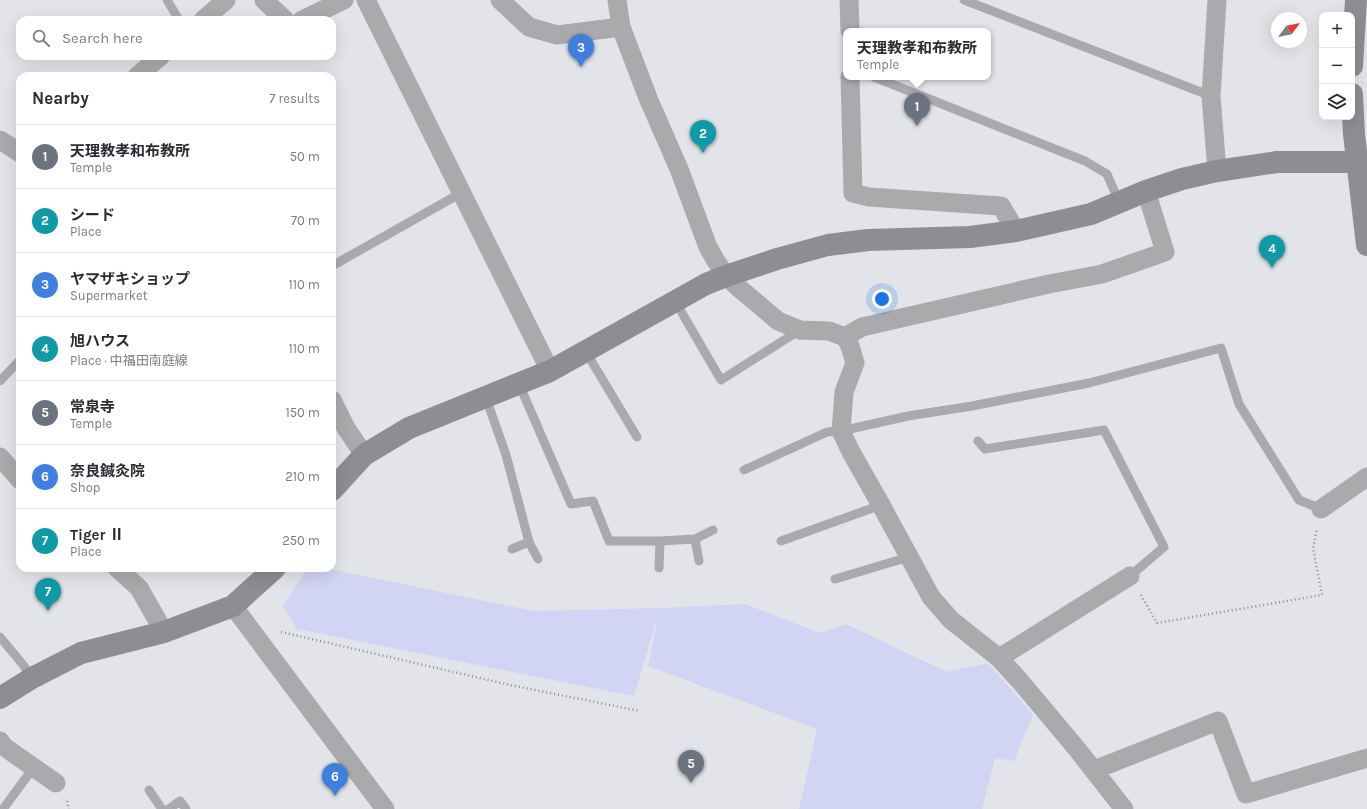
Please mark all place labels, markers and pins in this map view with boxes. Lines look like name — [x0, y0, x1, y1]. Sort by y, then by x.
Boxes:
pin: 3 — [568, 34, 594, 67]
pin: 1 — [904, 93, 930, 126]
pin: 2 — [690, 120, 716, 153]
pin: 4 — [1259, 235, 1285, 268]
pin: 7 — [35, 578, 61, 611]
pin: 5 — [678, 750, 704, 783]
pin: 6 — [322, 763, 348, 796]

